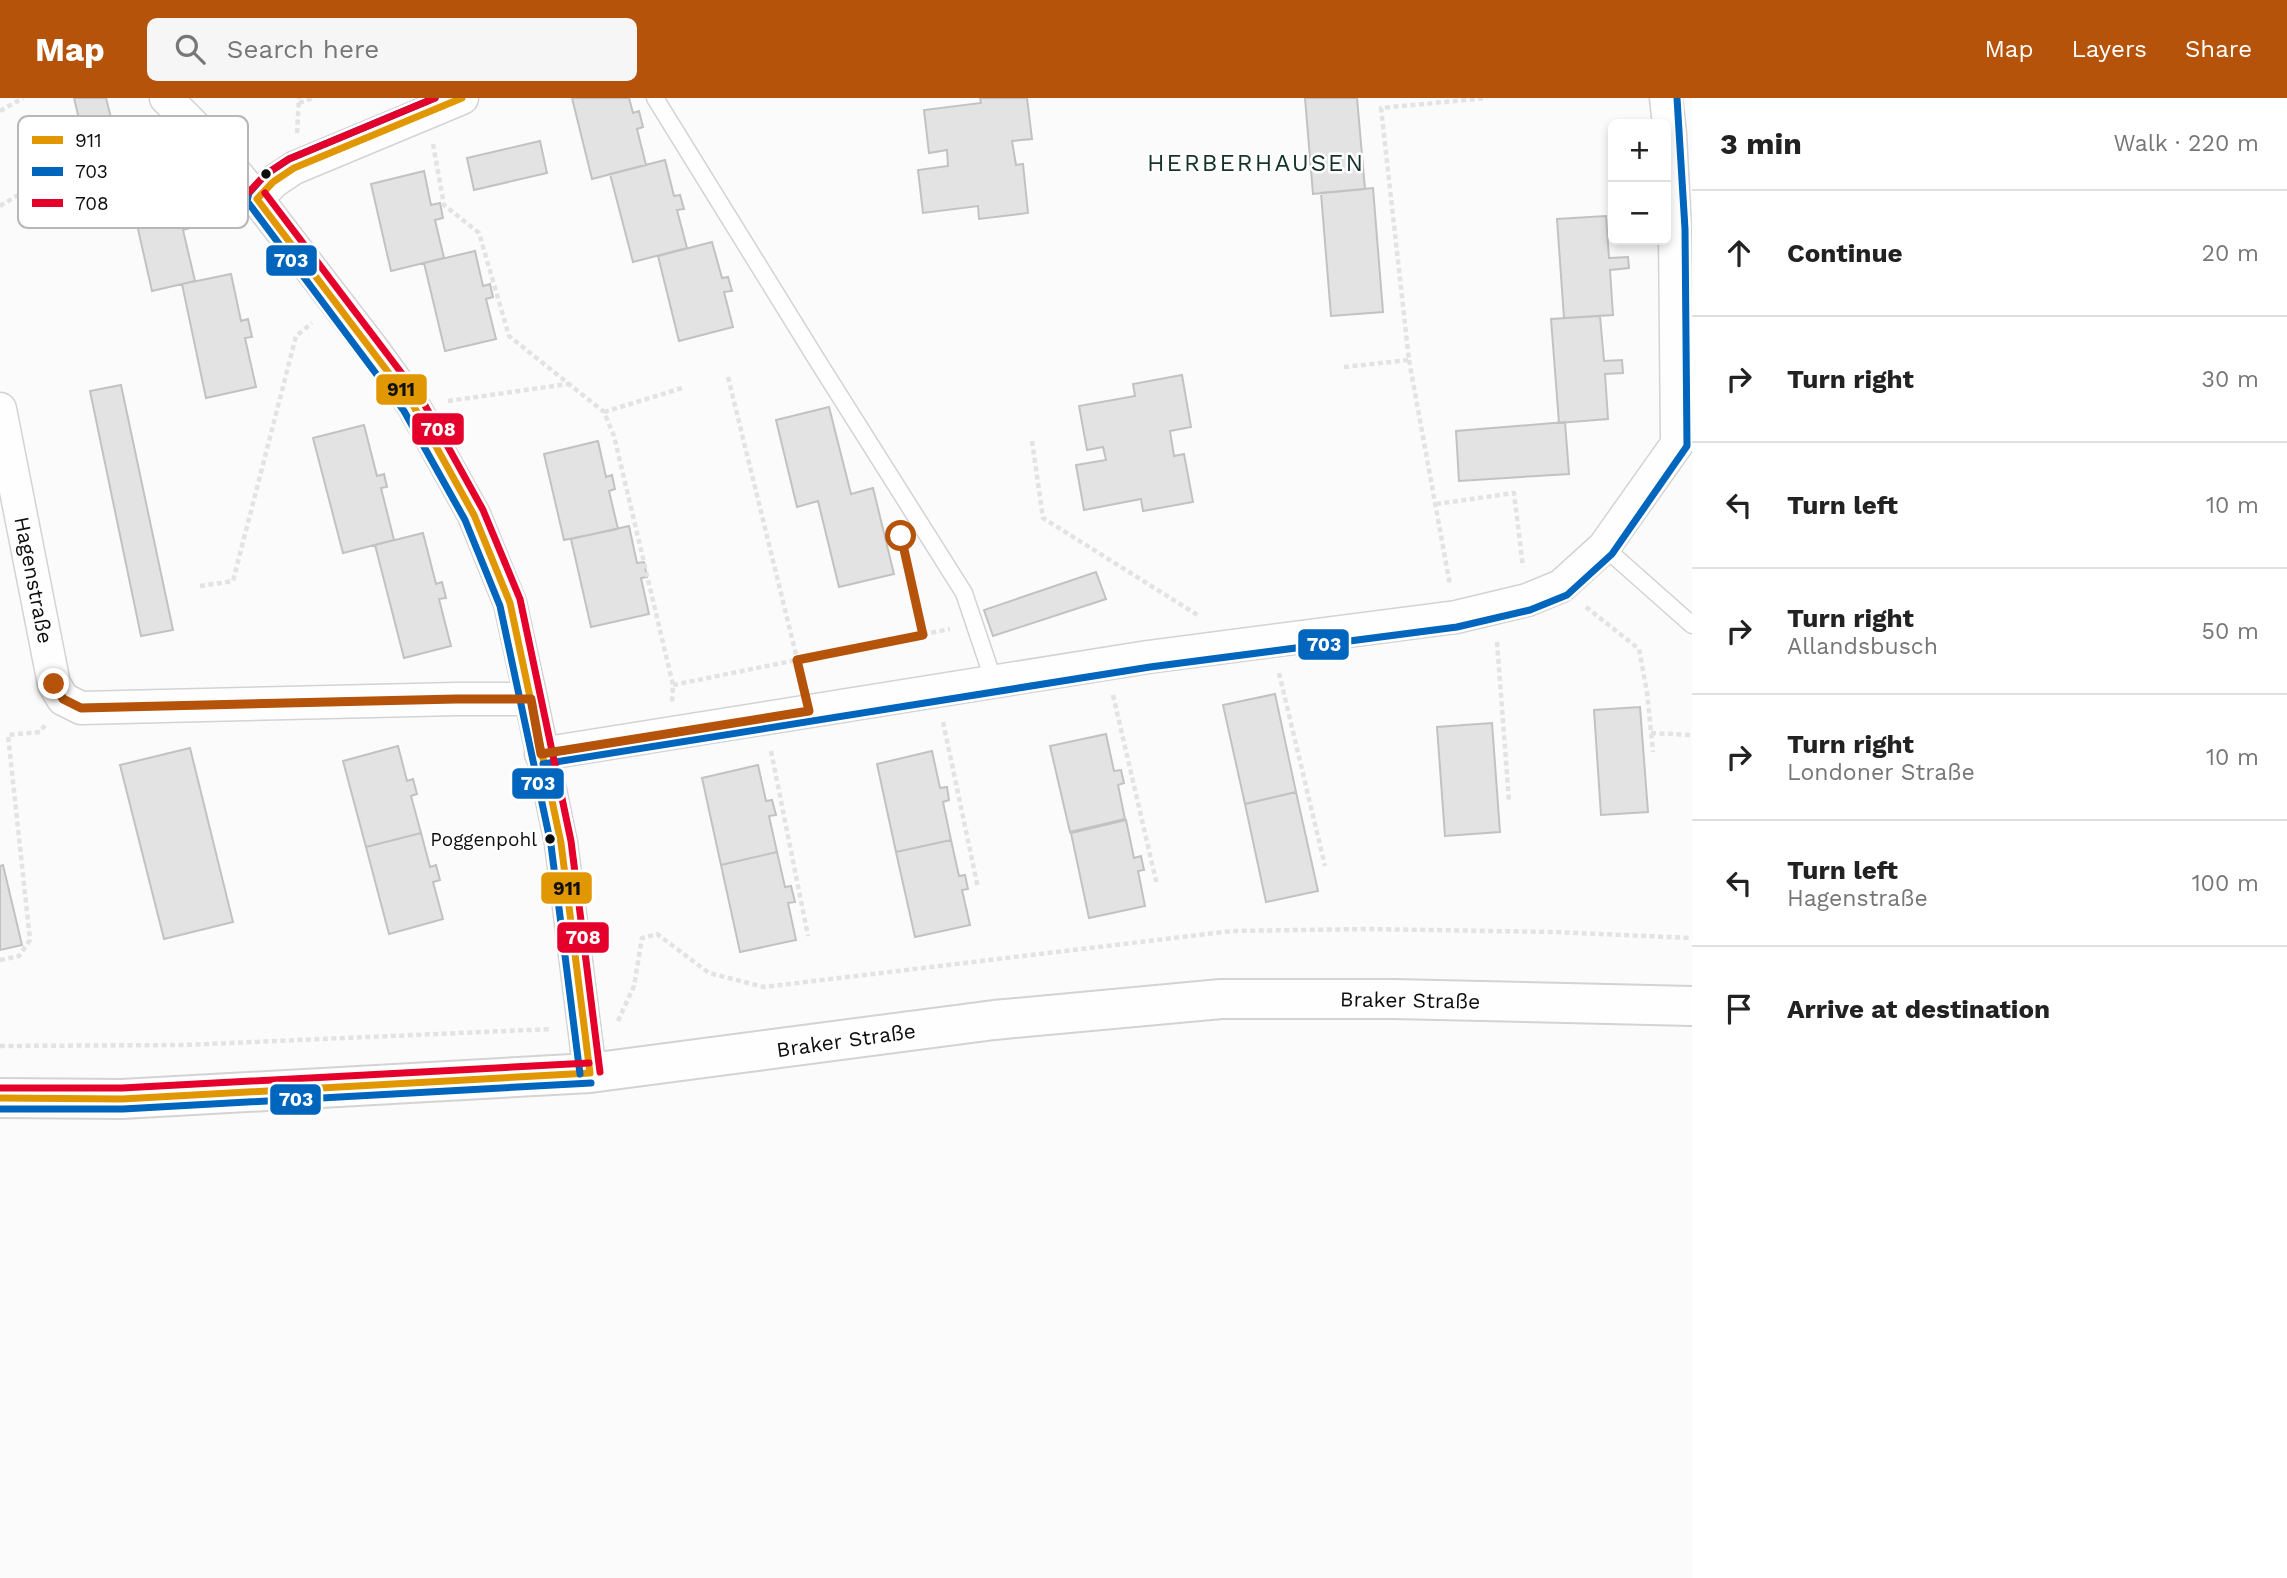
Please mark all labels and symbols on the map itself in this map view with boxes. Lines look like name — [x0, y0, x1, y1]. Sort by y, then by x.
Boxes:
legend — [18, 116, 248, 228]
text: 911 — [75, 129, 102, 152]
district label: HERBERHAUSEN — [1147, 149, 1365, 177]
text: 703 — [75, 160, 108, 183]
unlabelled marker — [259, 167, 273, 181]
text: 708 — [75, 192, 109, 215]
line badge: 703 — [265, 244, 318, 277]
text: 703 — [274, 249, 308, 272]
line badge: 911 — [375, 373, 428, 406]
text: 911 — [387, 378, 415, 401]
line badge: 708 — [411, 412, 465, 446]
text: 708 — [420, 418, 456, 441]
street label: Hagenstraße — [9, 515, 59, 645]
route start — [885, 520, 916, 551]
line badge: 703 — [1297, 628, 1350, 661]
text: 703 — [1307, 633, 1341, 656]
route end — [38, 668, 69, 699]
line badge: 703 — [511, 767, 565, 800]
text: 703 — [521, 772, 555, 795]
place label: Poggenpohl — [430, 828, 537, 851]
marker: Poggenpohl — [543, 832, 557, 846]
line badge: 911 — [540, 871, 593, 905]
text: 911 — [553, 877, 581, 900]
line badge: 708 — [556, 921, 610, 954]
text: 708 — [565, 926, 601, 949]
street label: Braker Straße — [1340, 986, 1480, 1014]
street label: Braker Straße — [775, 1018, 917, 1062]
line badge: 703 — [269, 1083, 322, 1116]
text: 703 — [279, 1088, 313, 1111]

